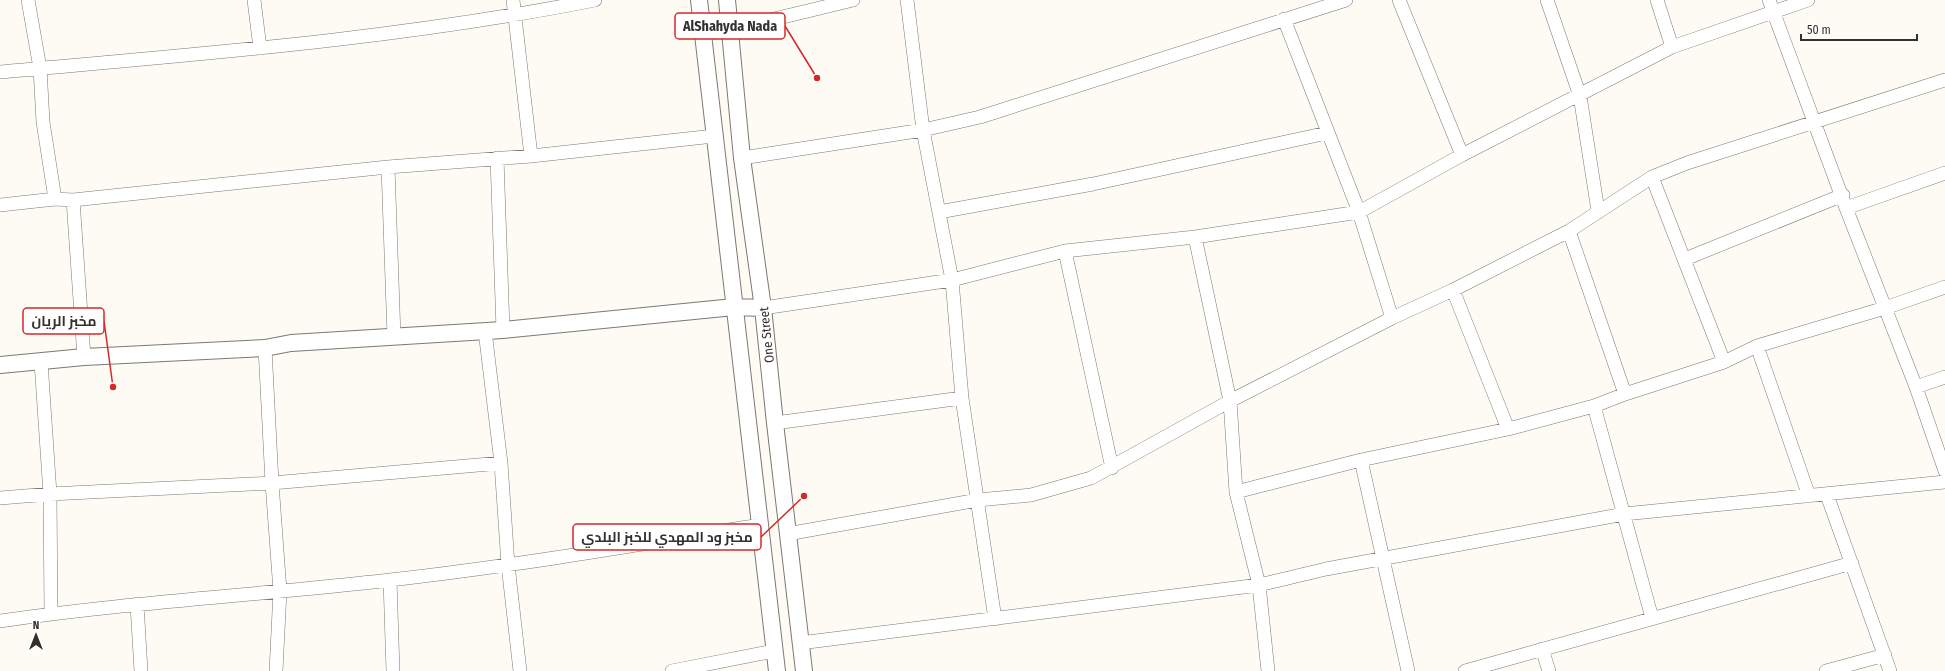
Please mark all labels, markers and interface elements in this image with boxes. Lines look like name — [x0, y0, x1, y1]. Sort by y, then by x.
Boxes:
callout: AlShahyda Nada — [675, 13, 785, 39]
scale bar — [1801, 16, 1917, 42]
text: AlShahyda Nada — [682, 18, 777, 35]
text: 50 m — [1807, 23, 1831, 37]
street label: One Street — [756, 305, 777, 364]
callout: مخبز الريان — [23, 308, 104, 334]
text: مخبز الريان — [31, 313, 97, 330]
callout: مخبز ود المهدي للخبز البلدي — [573, 524, 761, 550]
text: مخبز ود المهدي للخبز البلدي — [581, 529, 753, 548]
north arrow — [16, 615, 56, 655]
text: N — [33, 619, 39, 632]

